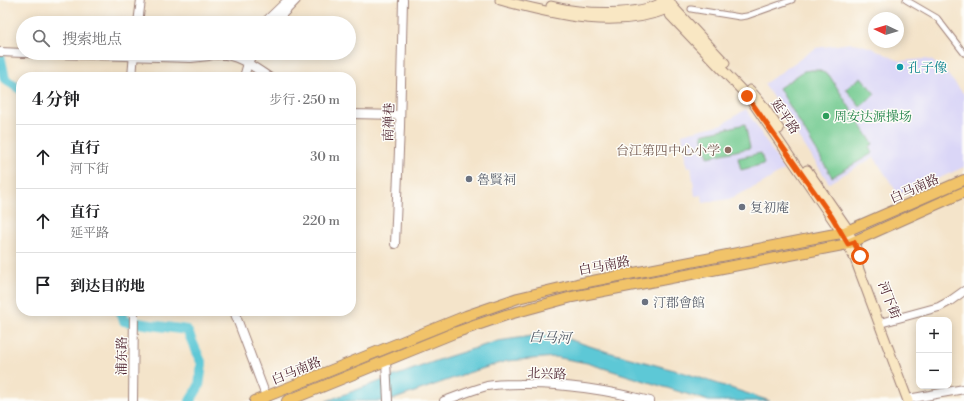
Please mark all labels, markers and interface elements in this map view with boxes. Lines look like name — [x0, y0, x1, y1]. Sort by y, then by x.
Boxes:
north arrow — [868, 12, 904, 48]
search box — [16, 16, 356, 60]
icon: search — [30, 27, 52, 49]
text: 搜索地点 — [62, 30, 122, 49]
place label: 孔子像 — [908, 60, 947, 76]
marker: 孔子像 — [895, 62, 905, 72]
route end — [738, 87, 756, 105]
text: 4 分钟 — [32, 89, 80, 111]
text: 步行 · 250 m — [269, 92, 340, 108]
street label: 延平路 — [768, 96, 803, 137]
street label: 南禅巷 — [380, 102, 398, 142]
place label: 周安达源操场 — [834, 109, 912, 125]
marker: 周安达源操场 — [821, 111, 831, 121]
text: 直行 — [70, 139, 100, 158]
place label: 台江第四中心小学 — [616, 143, 720, 159]
marker: 台江第四中心小学 — [723, 145, 733, 155]
icon: ahead — [32, 146, 54, 168]
text: 30 m — [310, 149, 340, 165]
text: 河下街 — [70, 161, 109, 177]
street label: 白马南路 — [887, 171, 941, 207]
place label: 魯賢祠 — [477, 172, 516, 188]
marker: 魯賢祠 — [464, 174, 474, 184]
place label: 复初庵 — [750, 200, 789, 216]
marker: 复初庵 — [737, 202, 747, 212]
text: 直行 — [70, 203, 100, 222]
icon: ahead — [32, 210, 54, 232]
text: 220 m — [302, 213, 340, 229]
text: 延平路 — [70, 225, 109, 241]
route start — [851, 247, 869, 265]
street label: 白马南路 — [577, 253, 631, 279]
icon: arrive — [32, 274, 54, 296]
text: 到达目的地 — [70, 277, 145, 296]
street label: 河下街 — [875, 279, 904, 321]
place label: 汀郡會館 — [653, 295, 705, 311]
marker: 汀郡會館 — [640, 297, 650, 307]
map controls — [916, 317, 952, 389]
button: + — [916, 317, 952, 353]
water label: 白马河 — [529, 328, 574, 348]
street label: 浦东路 — [114, 336, 130, 376]
button: − — [916, 353, 952, 389]
street label: 白马南路 — [269, 354, 323, 388]
street label: 北兴路 — [527, 365, 567, 383]

